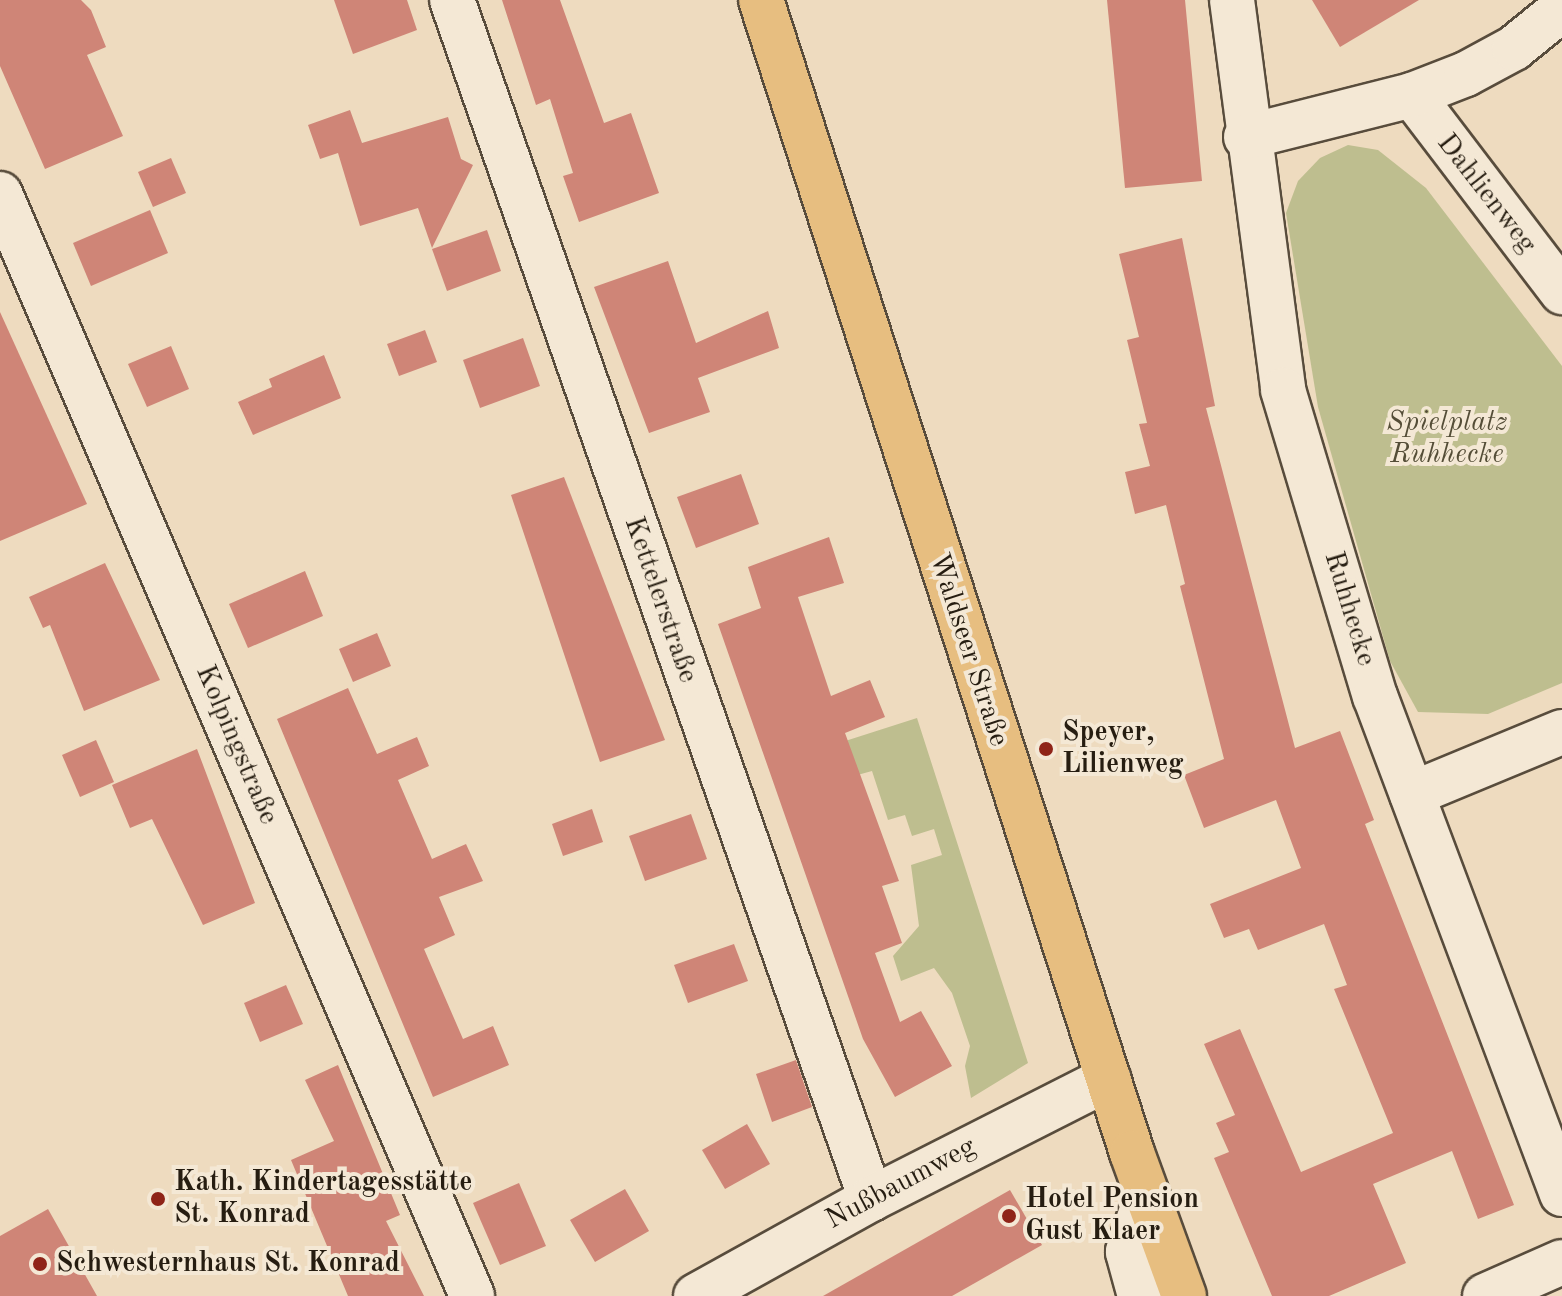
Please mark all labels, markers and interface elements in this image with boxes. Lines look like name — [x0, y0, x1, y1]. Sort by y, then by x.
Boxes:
street label: Dahlienweg — [1429, 128, 1543, 260]
park label: Spielplatz Ruhhecke — [1387, 406, 1507, 472]
street label: Kettelerstraße — [616, 513, 704, 687]
street label: Ruhhecke — [1316, 548, 1382, 670]
street label: Waldseer Straße — [921, 549, 1015, 751]
street label: Kolpingstraße — [187, 660, 285, 830]
place label: Speyer, Lilienweg — [1062, 716, 1184, 782]
marker: Speyer, Lilienweg — [1037, 740, 1055, 758]
street label: Nußbaumweg — [820, 1130, 982, 1238]
place label: Kath. Kindertagesstätte St. Konrad — [174, 1166, 472, 1232]
place label: Hotel Pension Gust Klaer — [1025, 1183, 1199, 1249]
marker: Kath. Kindertagesstätte St. Konrad — [149, 1190, 167, 1208]
marker: Hotel Pension Gust Klaer — [1000, 1207, 1018, 1225]
place label: Schwesternhaus St. Konrad — [56, 1247, 400, 1281]
marker: Schwesternhaus St. Konrad — [31, 1255, 49, 1273]

